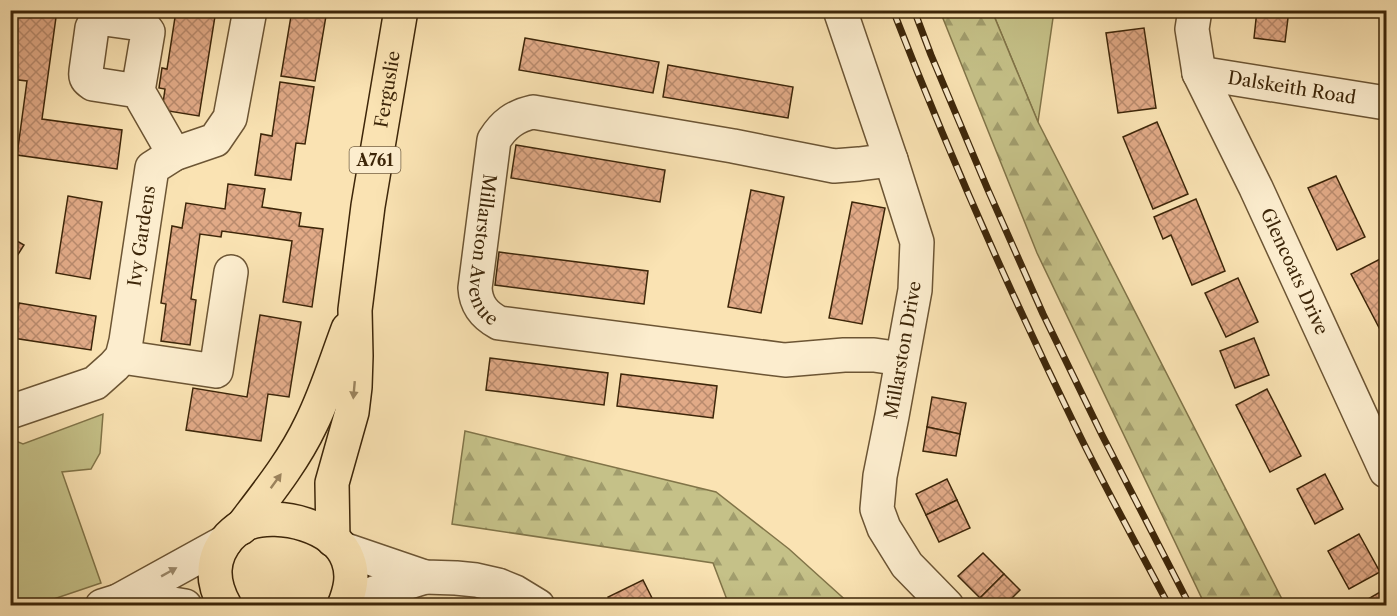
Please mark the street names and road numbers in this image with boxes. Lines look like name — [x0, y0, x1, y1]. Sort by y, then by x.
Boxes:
street label: Ferguslie — [370, 49, 405, 130]
street label: Dalskeith Road — [1226, 67, 1358, 109]
road number: A761 — [350, 147, 400, 173]
street label: Millarston Avenue — [464, 173, 502, 330]
street label: Ivy Gardens — [123, 184, 160, 288]
street label: Glencoats Drive — [1256, 205, 1333, 338]
street label: Millarston Drive — [880, 279, 926, 421]

